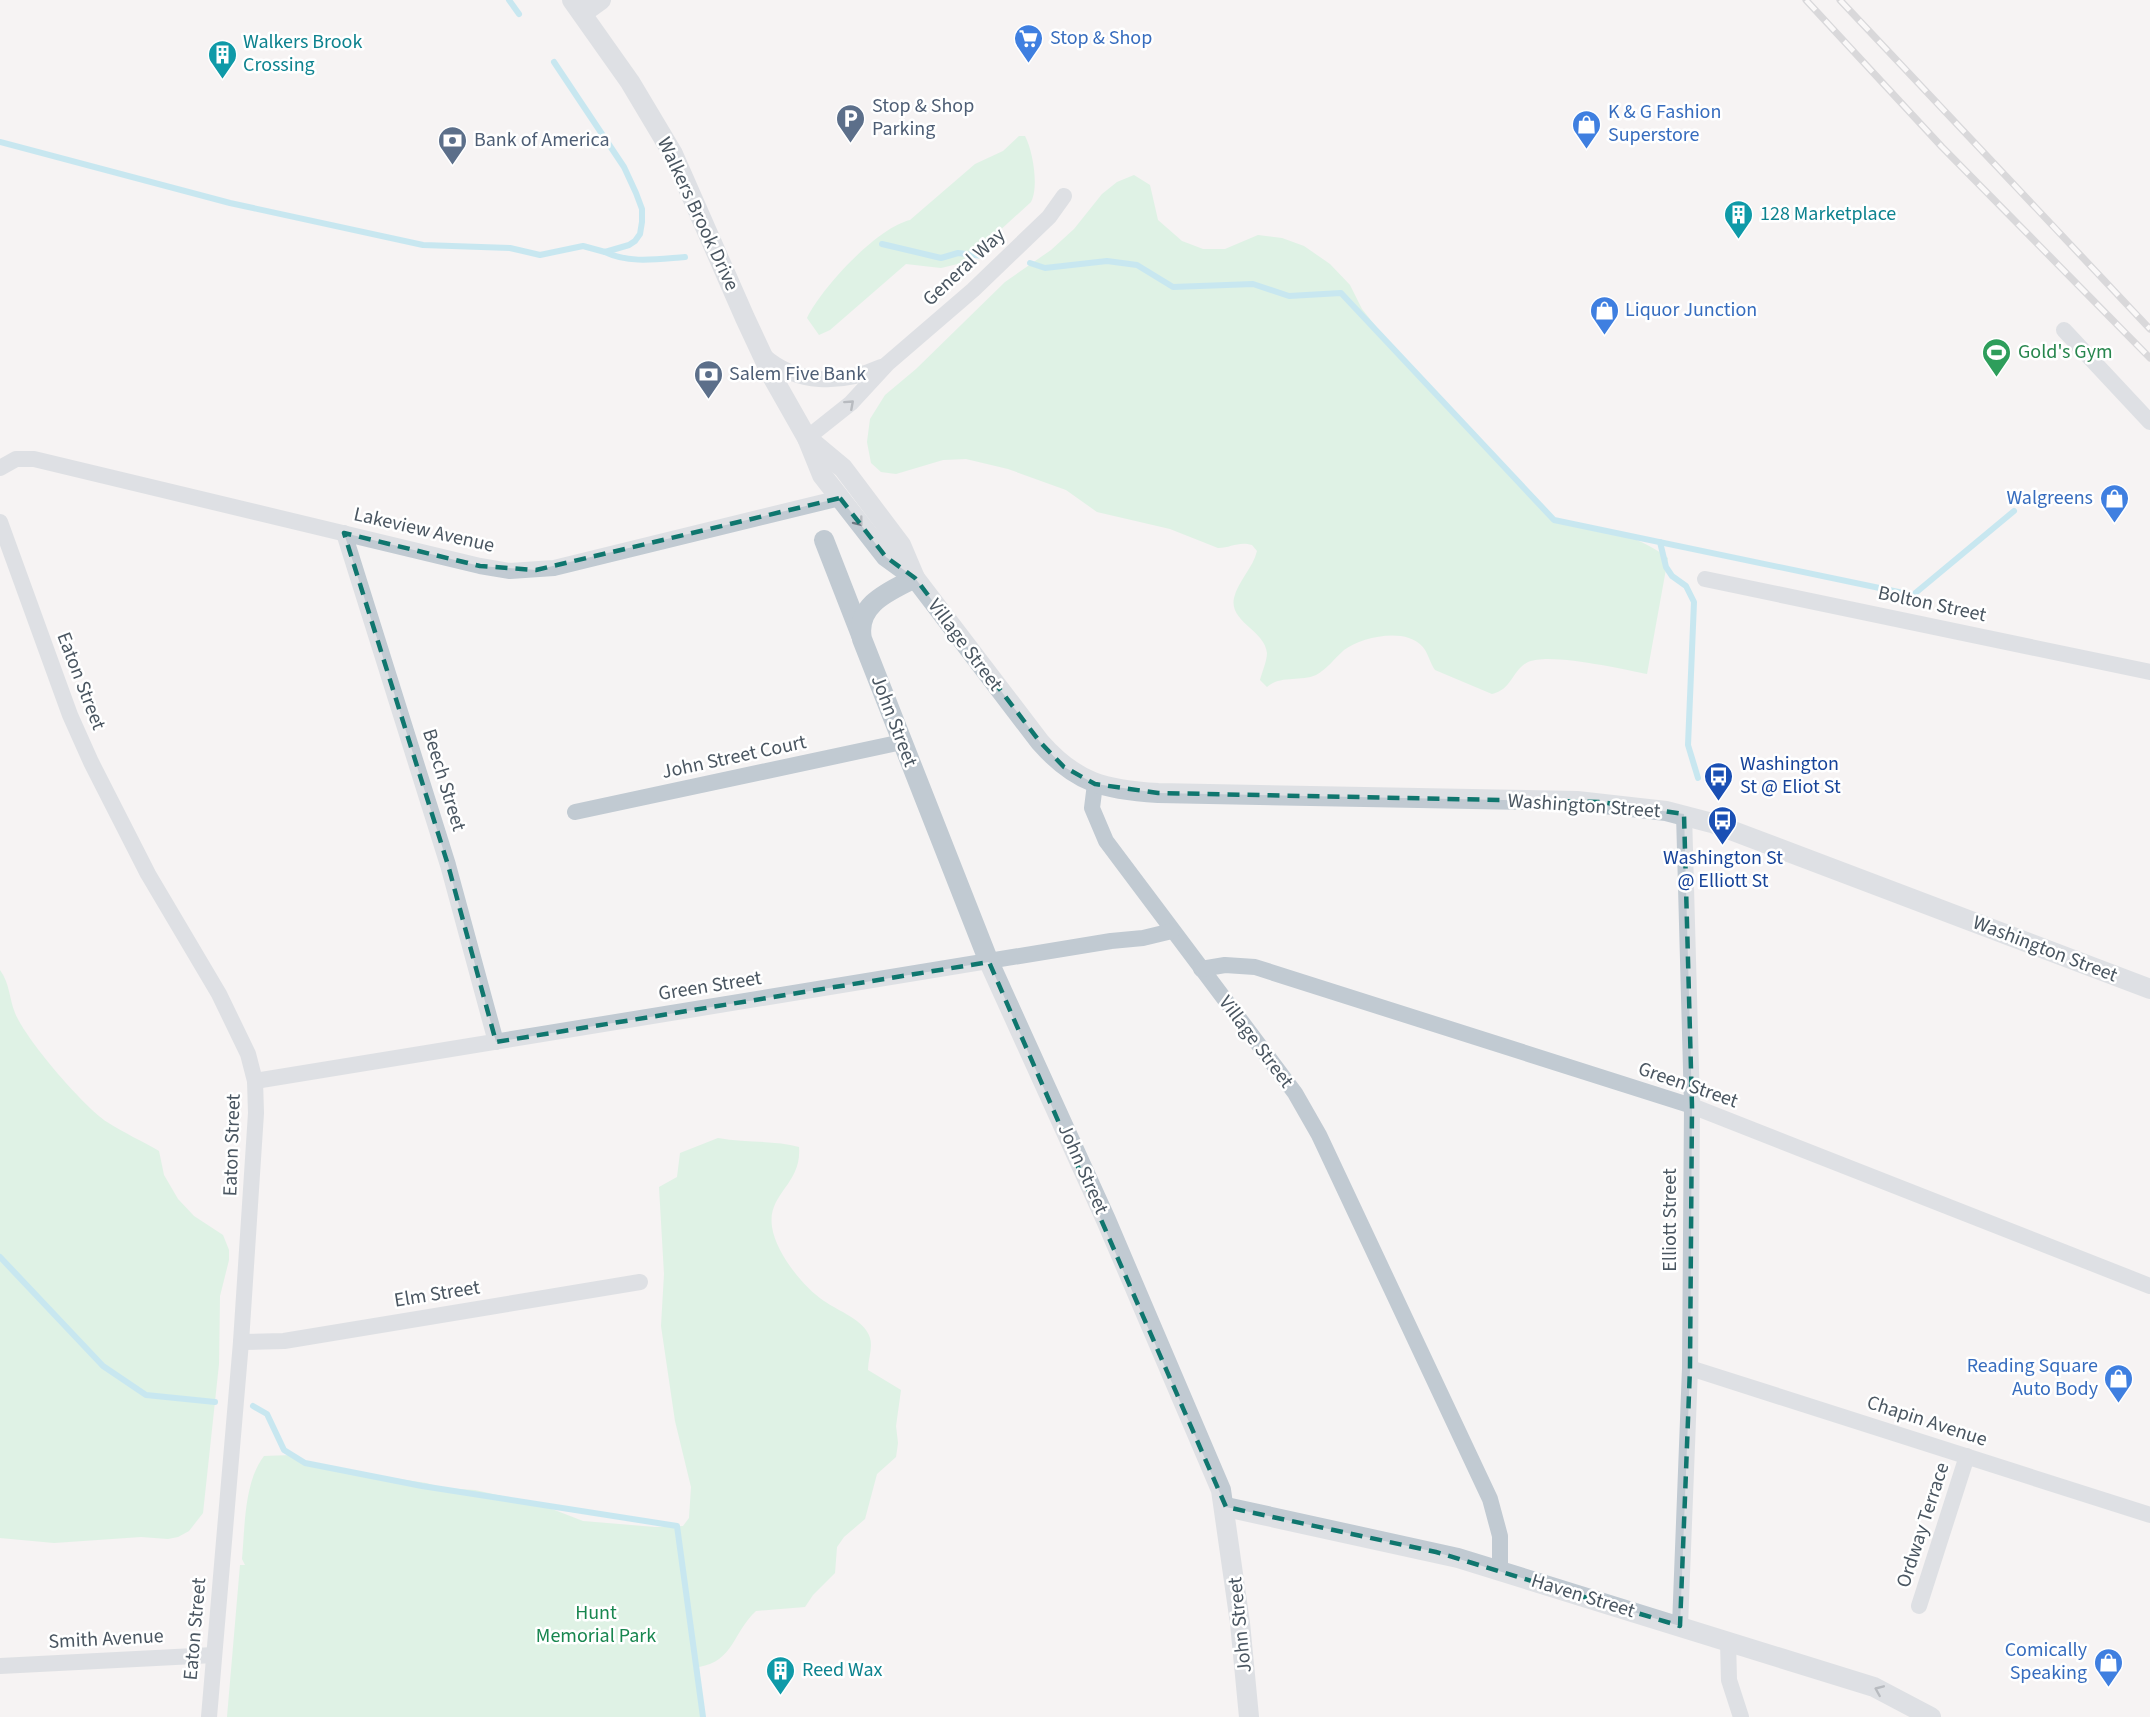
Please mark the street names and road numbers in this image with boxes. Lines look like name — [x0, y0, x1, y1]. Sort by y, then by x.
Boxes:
street label: Walkers Brook Drive — [650, 133, 746, 296]
street label: General Way — [917, 221, 1012, 313]
street label: Lakeview Avenue — [351, 500, 497, 560]
street label: Bolton Street — [1875, 579, 1989, 629]
street label: Village Street — [921, 593, 1009, 697]
street label: Eaton Street — [50, 628, 113, 734]
street label: John Street — [864, 671, 924, 771]
street label: Beech Street — [415, 725, 473, 835]
street label: John Street Court — [659, 728, 809, 786]
street label: Washington Street — [1507, 787, 1662, 825]
street label: Washington Street — [1969, 909, 2122, 990]
street label: Green Street — [656, 964, 764, 1008]
street label: Village Street — [1212, 990, 1300, 1094]
street label: Green Street — [1634, 1055, 1742, 1115]
street label: Eaton Street — [216, 1093, 248, 1197]
street label: John Street — [1051, 1119, 1115, 1219]
street label: Elliott Street — [1656, 1168, 1684, 1272]
street label: Elm Street — [392, 1273, 482, 1315]
street label: Chapin Avenue — [1863, 1388, 1991, 1454]
street label: Ordway Terrace — [1890, 1459, 1956, 1591]
street label: Haven Street — [1528, 1567, 1639, 1625]
street label: John Street — [1221, 1575, 1259, 1674]
street label: Eaton Street — [177, 1576, 213, 1681]
street label: Smith Avenue — [48, 1622, 164, 1656]

